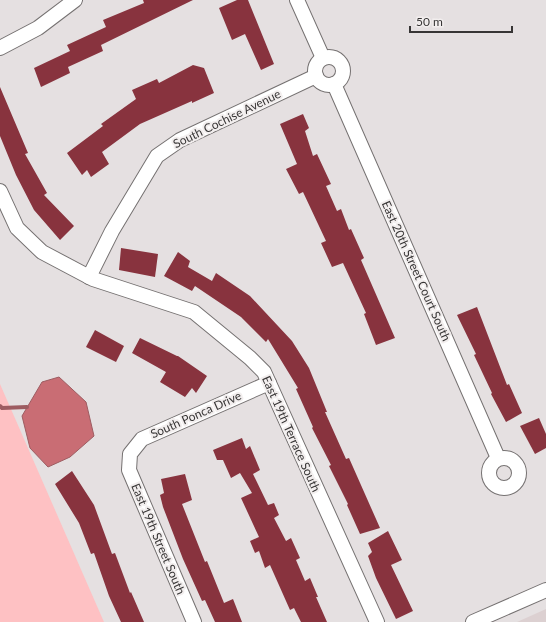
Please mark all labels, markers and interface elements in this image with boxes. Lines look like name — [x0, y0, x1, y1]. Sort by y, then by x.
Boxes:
scale bar — [410, 8, 512, 34]
text: 50 m — [416, 14, 443, 29]
street label: South Cochise Avenue — [170, 86, 283, 151]
street label: East 20th Street Court South — [379, 198, 454, 343]
street label: East 19th Terrace South — [259, 373, 324, 494]
street label: South Ponca Drive — [148, 388, 244, 441]
street label: East 19th Street South — [128, 481, 189, 597]

